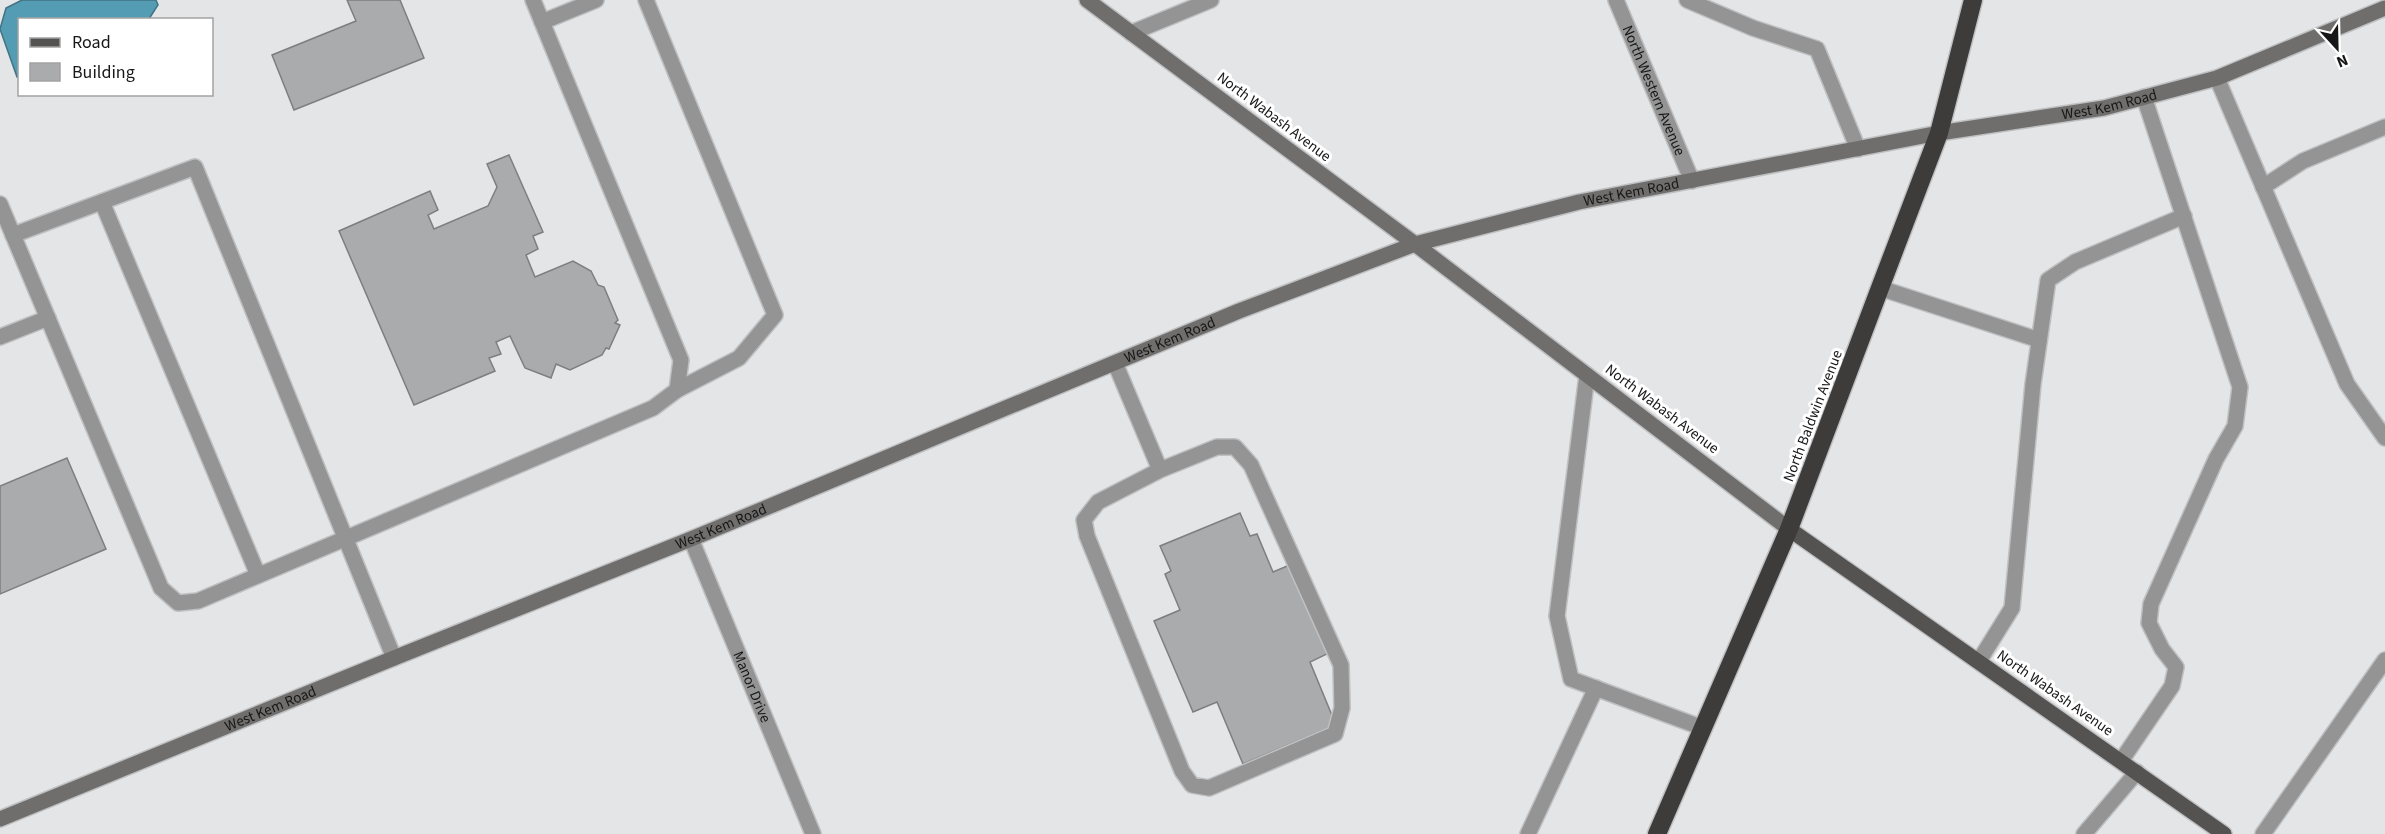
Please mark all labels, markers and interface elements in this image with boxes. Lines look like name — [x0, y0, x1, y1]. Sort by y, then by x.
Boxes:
legend — [18, 18, 213, 96]
north arrow — [2307, 18, 2367, 78]
street label: North Western Avenue — [1617, 22, 1691, 159]
text: Road — [72, 30, 111, 55]
text: N — [2333, 49, 2351, 73]
text: Building — [72, 60, 135, 85]
street label: North Wabash Avenue — [1213, 67, 1335, 167]
street label: West Kem Road — [2060, 84, 2159, 125]
street label: West Kem Road — [1582, 173, 1681, 211]
street label: West Kem Road — [1121, 312, 1218, 368]
street label: North Baldwin Avenue — [1778, 347, 1848, 485]
street label: North Wabash Avenue — [1601, 359, 1723, 459]
street label: West Kem Road — [672, 498, 770, 555]
street label: North Wabash Avenue — [1993, 645, 2117, 741]
street label: Manor Drive — [728, 648, 776, 726]
street label: West Kem Road — [221, 680, 319, 737]

